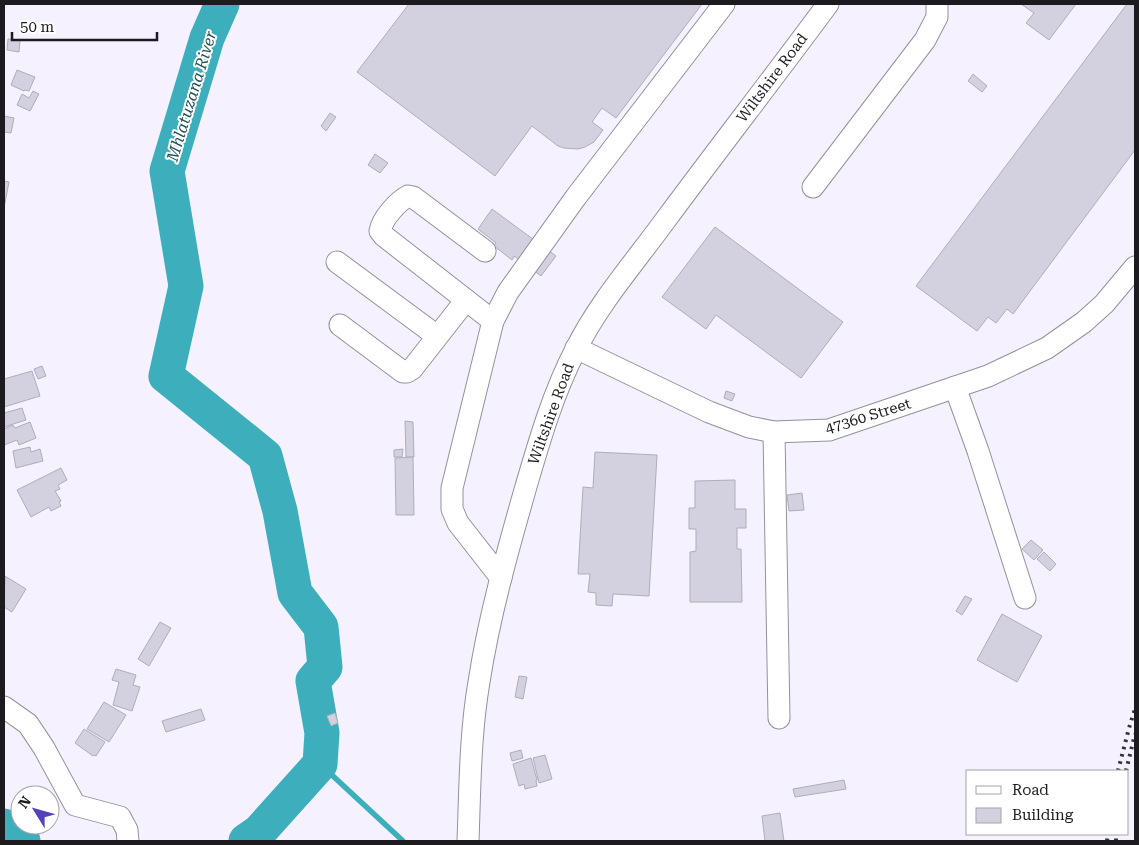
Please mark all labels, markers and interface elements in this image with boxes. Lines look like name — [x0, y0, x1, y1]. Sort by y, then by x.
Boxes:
scale bar — [12, 10, 158, 42]
text: 50 m — [20, 18, 55, 36]
water label: Mhlatuzana River — [162, 28, 220, 165]
street label: Wiltshire Road — [733, 30, 812, 126]
street label: Wiltshire Road — [524, 360, 578, 467]
street label: 47360 Street — [823, 394, 913, 438]
legend — [966, 770, 1129, 835]
text: Road — [1012, 781, 1049, 799]
north arrow — [10, 785, 60, 835]
text: N — [15, 793, 34, 811]
text: Building — [1012, 806, 1074, 824]

